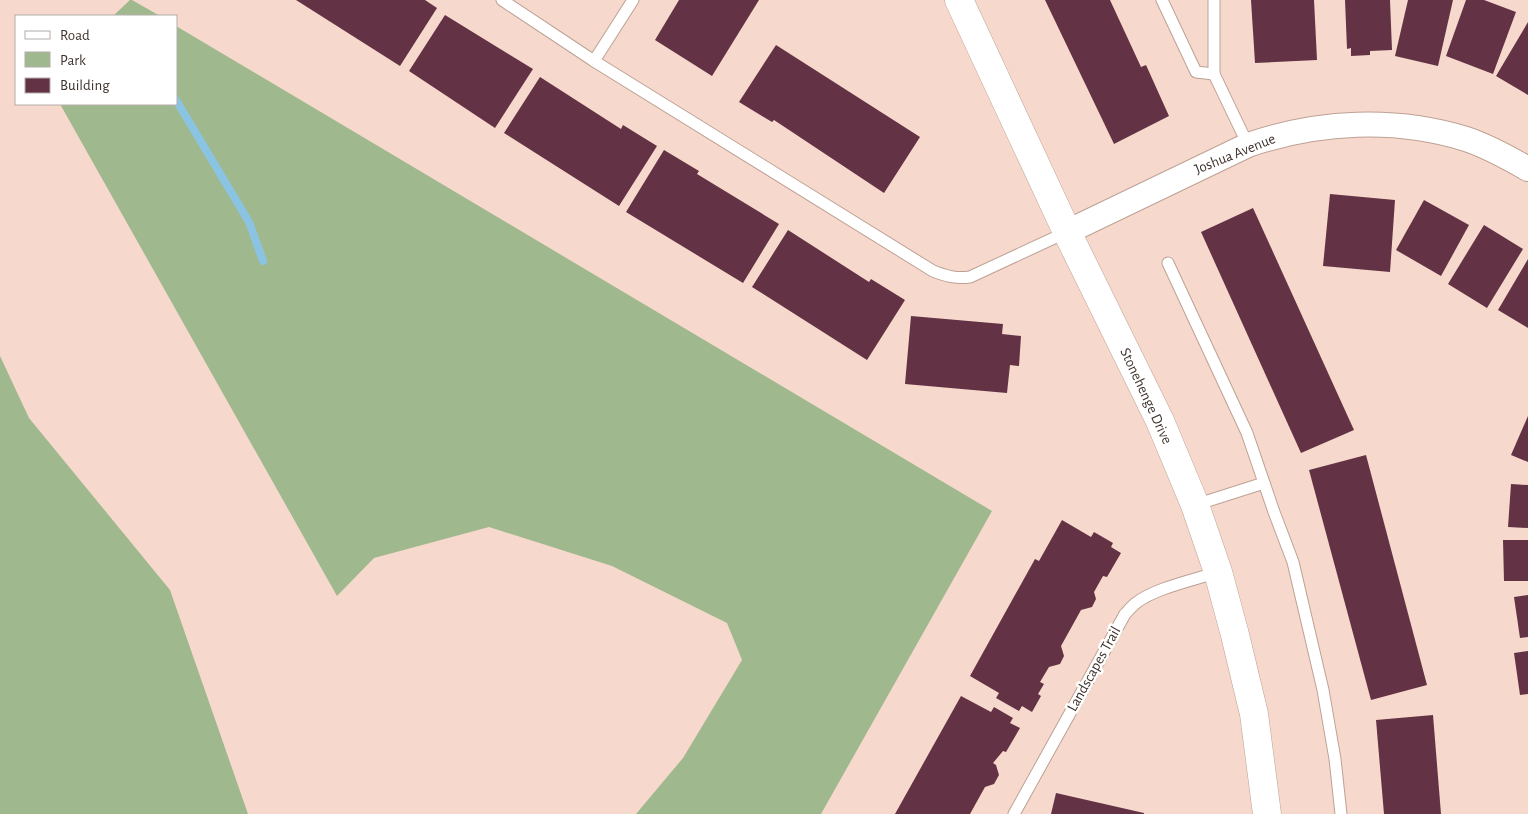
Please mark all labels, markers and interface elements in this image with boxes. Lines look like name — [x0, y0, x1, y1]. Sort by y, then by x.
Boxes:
legend — [15, 15, 178, 105]
text: Road — [60, 28, 90, 43]
text: Park — [60, 53, 86, 68]
text: Building — [60, 78, 110, 93]
street label: Joshua Avenue — [1192, 131, 1278, 177]
street label: Stonehenge Drive — [1117, 346, 1175, 446]
street label: Landscapes Trail — [1065, 624, 1123, 714]

